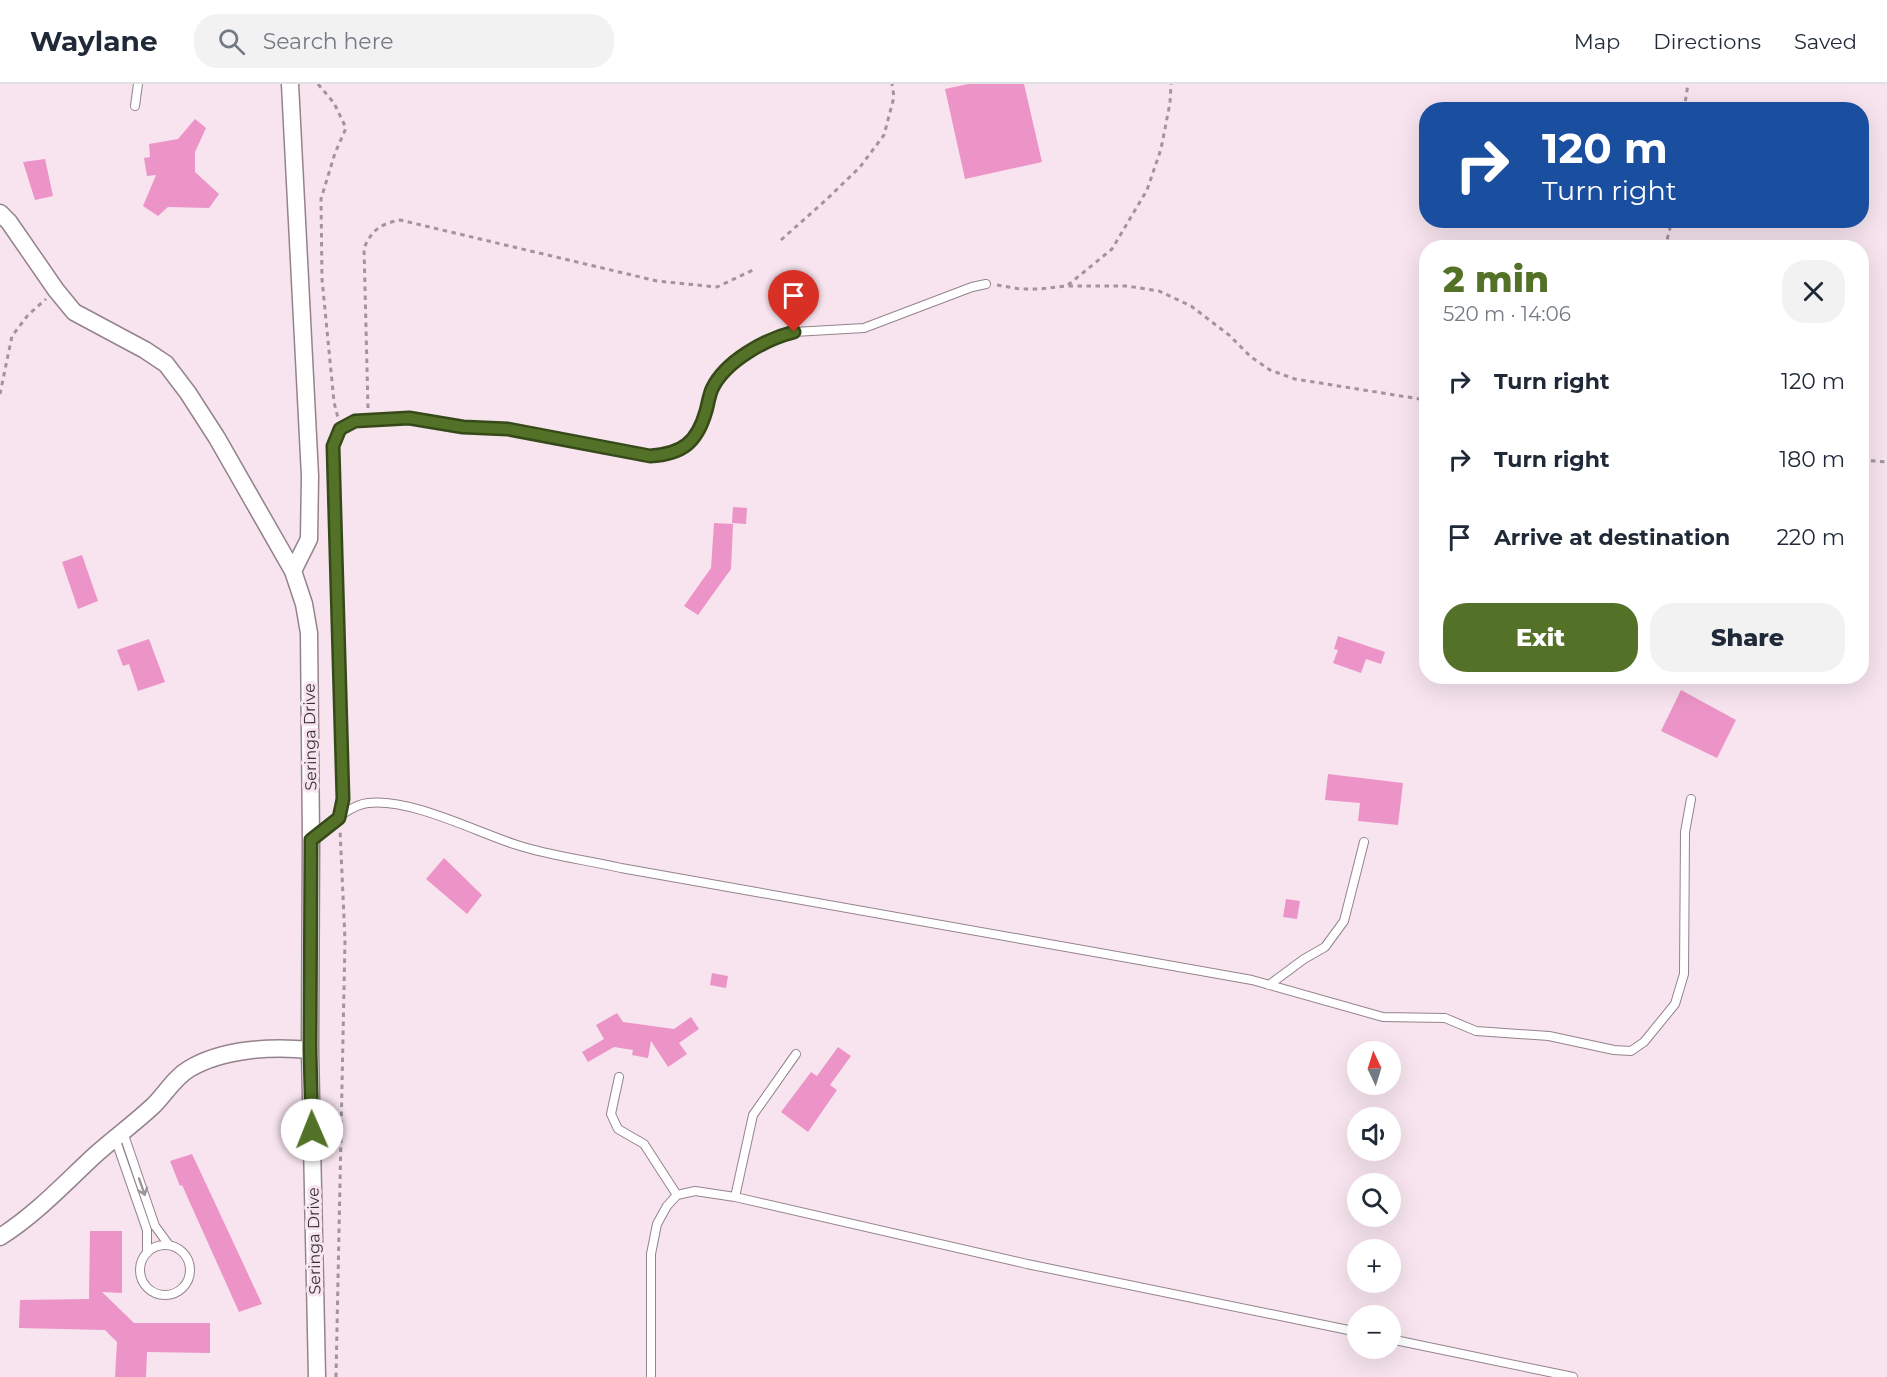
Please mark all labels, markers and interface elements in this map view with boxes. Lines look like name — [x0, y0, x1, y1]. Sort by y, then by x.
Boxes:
search box — [194, 14, 614, 68]
text: Waylane — [30, 24, 158, 58]
icon: search — [215, 25, 248, 58]
text: Search here — [263, 28, 393, 55]
text: Map — [1574, 29, 1620, 54]
text: Directions — [1653, 29, 1761, 54]
text: Saved — [1794, 29, 1857, 54]
text: 120 m — [1542, 122, 1668, 174]
icon: right — [1443, 126, 1521, 204]
text: Turn right — [1542, 174, 1677, 207]
text: 2 min — [1443, 257, 1549, 301]
button: close — [1782, 260, 1845, 323]
pin — [768, 270, 819, 332]
icon: arrive — [777, 279, 810, 312]
text: 520 m · 14:06 — [1443, 302, 1571, 326]
icon: right — [1443, 365, 1476, 398]
text: Turn right — [1494, 368, 1609, 395]
text: 120 m — [1781, 368, 1845, 395]
icon: right — [1443, 443, 1476, 476]
text: Turn right — [1494, 446, 1609, 473]
text: 180 m — [1779, 446, 1845, 473]
icon: arrive — [1443, 521, 1476, 554]
text: Arrive at destination — [1494, 524, 1730, 551]
text: 220 m — [1776, 524, 1845, 551]
button: Exit — [1443, 603, 1638, 672]
button: Share — [1650, 603, 1845, 672]
street label: Seringa Drive — [300, 683, 320, 791]
north arrow — [1347, 1041, 1401, 1095]
map controls — [1347, 1041, 1401, 1359]
position arrow — [280, 1098, 344, 1162]
button: sound — [1347, 1107, 1401, 1161]
button: search — [1347, 1173, 1401, 1227]
one-way arrow — [137, 1177, 148, 1196]
street label: Seringa Drive — [304, 1187, 324, 1295]
button: + — [1347, 1239, 1401, 1293]
button: − — [1347, 1305, 1401, 1359]

